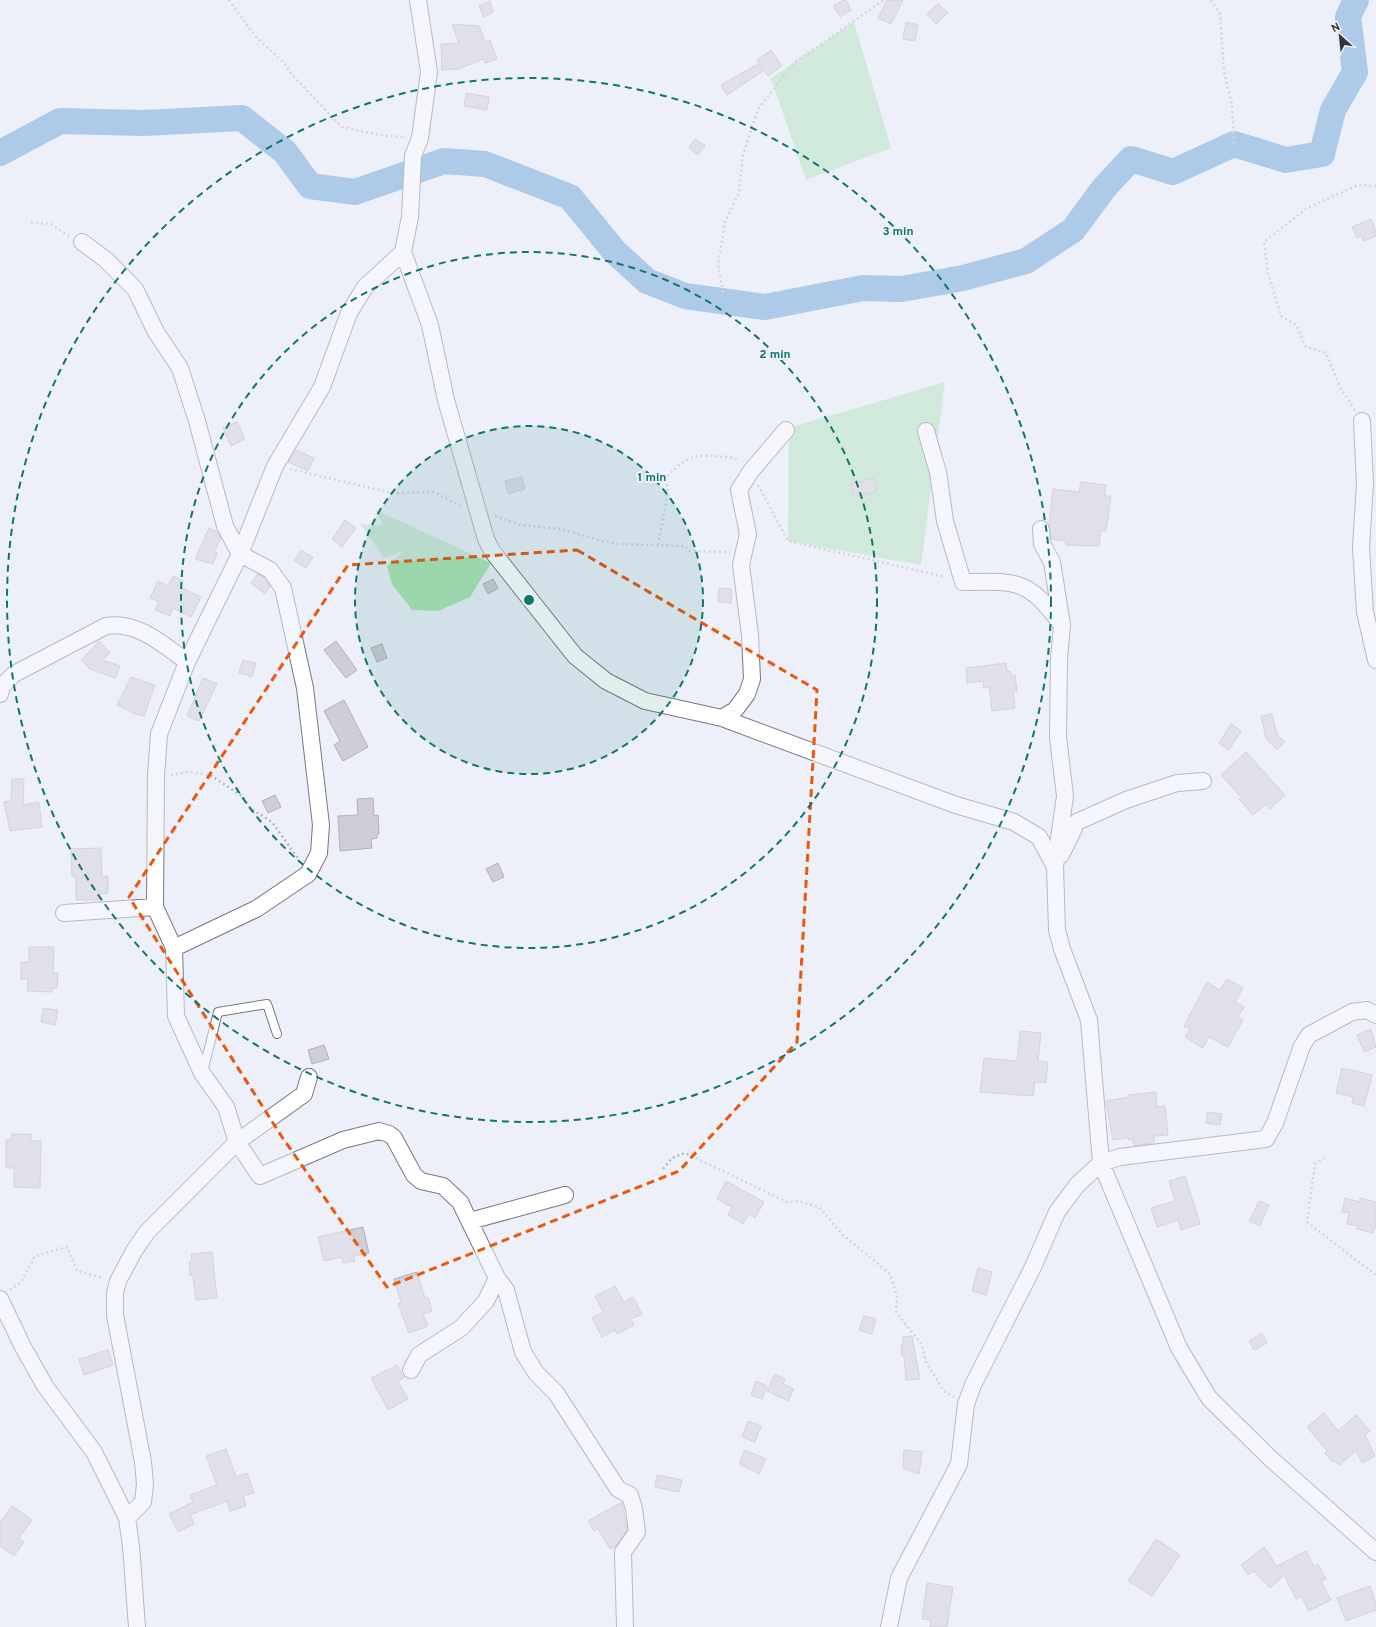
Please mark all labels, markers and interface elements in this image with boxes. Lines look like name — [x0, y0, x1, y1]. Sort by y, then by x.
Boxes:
north arrow — [1320, 16, 1360, 56]
text: N — [1329, 20, 1343, 36]
text: 3 min — [882, 224, 914, 240]
text: 2 min — [759, 347, 791, 363]
text: 1 min — [638, 470, 666, 486]
centre of rings — [522, 593, 536, 607]

